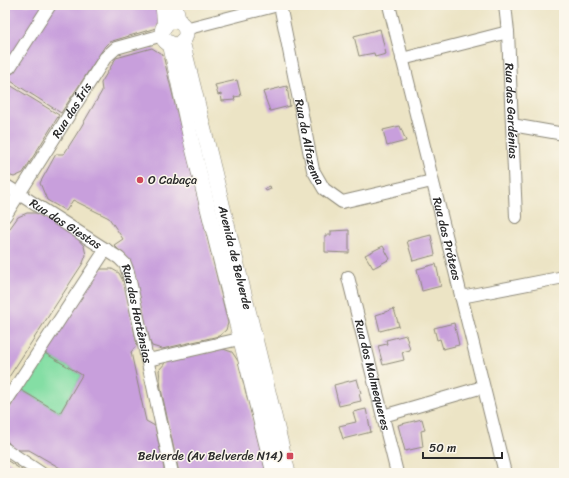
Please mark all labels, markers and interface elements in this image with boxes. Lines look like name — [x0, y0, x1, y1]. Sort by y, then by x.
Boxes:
street label: Rua das Gardénias — [498, 63, 524, 159]
street label: Rua das Íris — [46, 78, 98, 143]
street label: Rua da Alfazema — [288, 97, 330, 189]
place label: O Cabaça — [148, 169, 197, 191]
marker: O Cabaça — [135, 175, 145, 185]
street label: Rua das Giestas — [25, 192, 107, 256]
street label: Rua das Próteas — [426, 195, 468, 283]
street label: Avenida de Belverde — [212, 202, 259, 312]
street label: Rua das Hortênsias — [115, 261, 159, 366]
street label: Rua dos Malmequeres — [348, 317, 397, 433]
scale bar — [423, 434, 502, 460]
text: 50 m — [429, 437, 456, 459]
place label: Belverde (Av Belverde N14) — [138, 445, 283, 467]
marker: Belverde (Av Belverde N14) — [285, 451, 295, 461]

